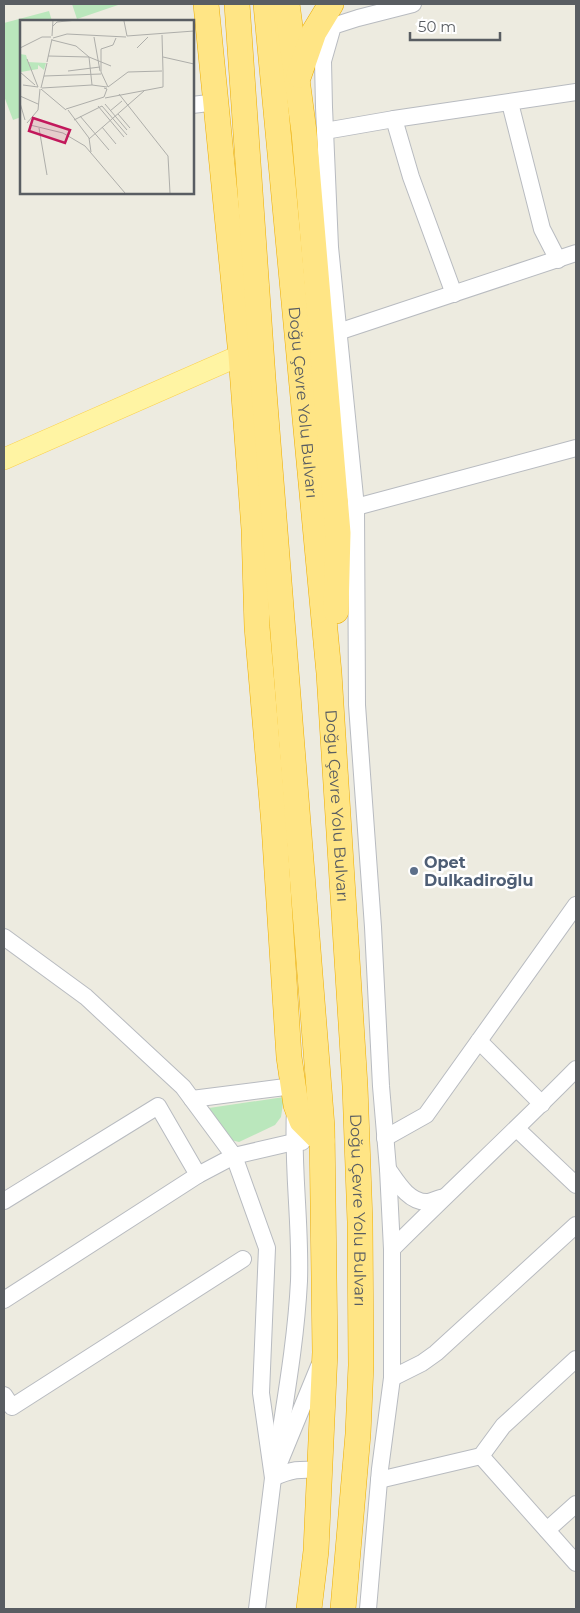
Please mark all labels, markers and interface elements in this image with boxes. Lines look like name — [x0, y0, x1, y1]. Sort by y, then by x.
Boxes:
scale bar — [410, 10, 500, 42]
text: 50 m — [418, 17, 456, 36]
inset map — [20, 20, 194, 194]
street label: Doğu Çevre Yolu Bulvarı — [285, 305, 322, 499]
street label: Doğu Çevre Yolu Bulvarı — [322, 709, 353, 902]
place label: Opet Dulkadiroğlu — [424, 853, 533, 890]
marker: Opet Dulkadiroğlu — [408, 865, 420, 877]
street label: Doğu Çevre Yolu Bulvarı — [347, 1114, 370, 1306]

